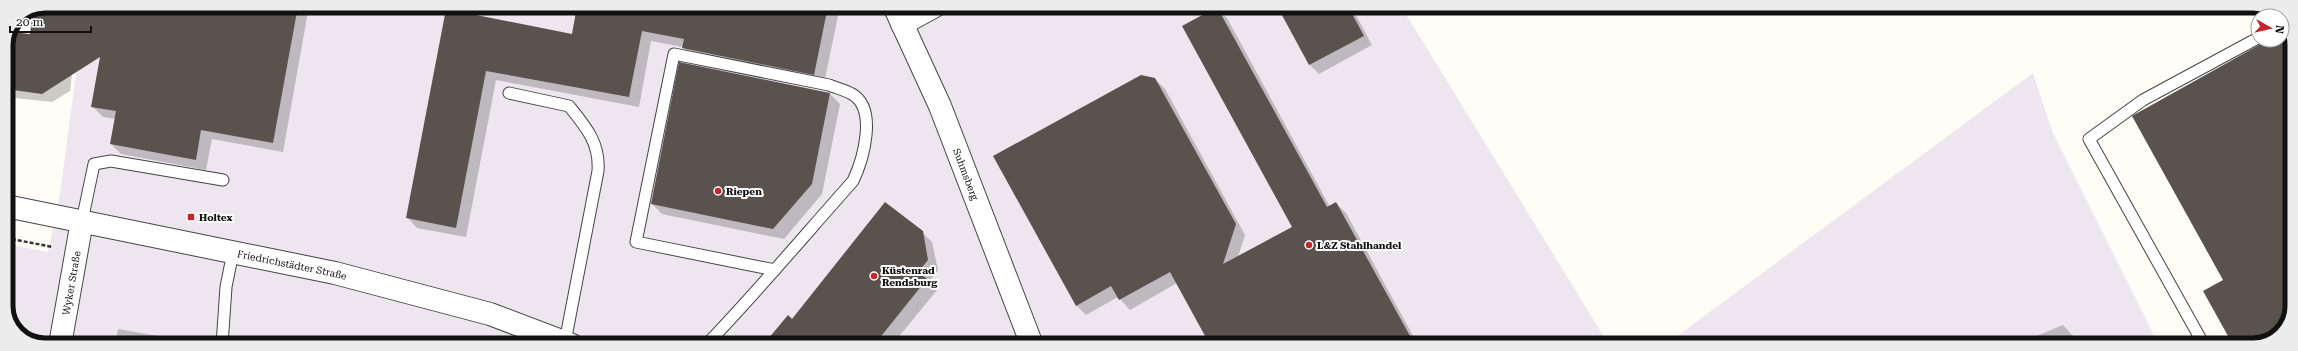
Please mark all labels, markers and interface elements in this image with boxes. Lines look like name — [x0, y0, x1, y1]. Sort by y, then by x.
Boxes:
scale bar — [10, 8, 91, 34]
north arrow — [2250, 8, 2290, 48]
text: 20 m — [16, 15, 43, 29]
text: N — [2272, 24, 2286, 35]
street label: Suhmsberg — [951, 147, 981, 202]
marker: Riepen — [713, 186, 723, 196]
place label: Riepen — [726, 186, 762, 197]
marker: Holtex — [186, 212, 196, 222]
place label: Holtex — [199, 212, 233, 223]
marker: L&Z Stahlhandel — [1304, 240, 1314, 250]
place label: L&Z Stahlhandel — [1317, 240, 1402, 251]
street label: Friedrichstädter Straße — [236, 248, 349, 282]
street label: Wyker Straße — [60, 249, 82, 316]
place label: Küstenrad Rendsburg — [882, 265, 938, 288]
marker: Küstenrad Rendsburg — [869, 271, 879, 281]

